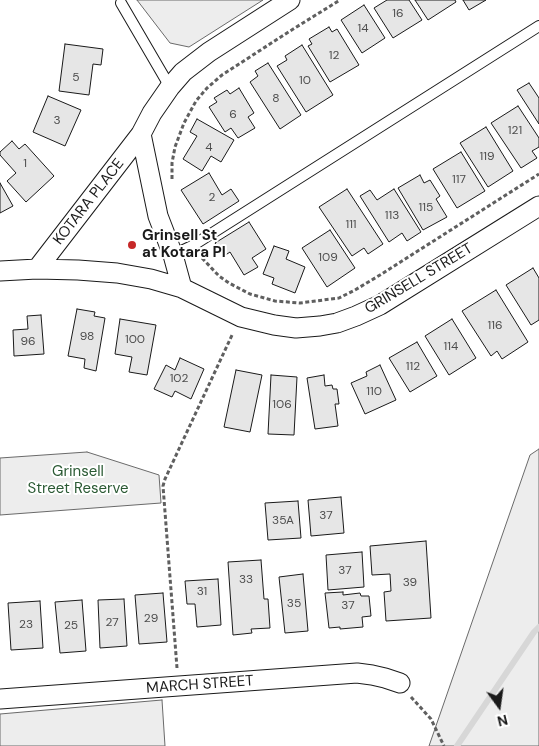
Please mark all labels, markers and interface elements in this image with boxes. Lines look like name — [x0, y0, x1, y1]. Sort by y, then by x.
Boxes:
house number: 16 — [392, 7, 404, 21]
house number: 14 — [357, 22, 369, 36]
house number: 12 — [329, 49, 339, 63]
house number: 5 — [72, 71, 80, 85]
house number: 10 — [299, 74, 311, 88]
house number: 8 — [272, 92, 280, 106]
house number: 6 — [229, 108, 237, 122]
house number: 3 — [53, 114, 61, 128]
house number: 121 — [508, 124, 522, 138]
house number: 4 — [205, 141, 213, 155]
house number: 119 — [479, 150, 495, 164]
street label: KOTARA PLACE — [50, 155, 128, 249]
house number: 1 — [23, 157, 27, 171]
house number: 117 — [452, 173, 466, 187]
house number: 2 — [209, 191, 215, 205]
house number: 115 — [419, 201, 433, 215]
house number: 113 — [385, 209, 399, 223]
house number: 111 — [345, 218, 357, 232]
place label: Grinsell St at Kotara Pl — [142, 227, 226, 262]
marker: Grinsell St at Kotara Pl — [126, 239, 138, 251]
street label: GRINSELL STREET — [362, 240, 476, 318]
house number: 109 — [318, 251, 338, 265]
house number: 116 — [487, 319, 503, 333]
house number: 98 — [80, 330, 94, 344]
house number: 100 — [125, 333, 145, 347]
house number: 96 — [20, 335, 36, 349]
house number: 114 — [444, 340, 458, 354]
house number: 112 — [406, 360, 420, 374]
house number: 102 — [170, 372, 188, 386]
house number: 110 — [366, 385, 382, 399]
house number: 106 — [272, 398, 292, 412]
park label: Grinsell Street Reserve — [27, 463, 129, 498]
house number: 37 — [319, 509, 333, 523]
house number: 35A — [272, 514, 294, 528]
house number: 37 — [338, 564, 352, 578]
house number: 33 — [239, 573, 253, 587]
house number: 39 — [403, 576, 417, 590]
house number: 31 — [197, 585, 207, 599]
house number: 35 — [287, 597, 301, 611]
house number: 37 — [341, 599, 355, 613]
house number: 29 — [144, 612, 158, 626]
house number: 27 — [105, 616, 119, 630]
house number: 23 — [19, 618, 33, 632]
house number: 25 — [64, 619, 78, 633]
street label: MARCH STREET — [146, 672, 254, 698]
north arrow — [474, 681, 524, 731]
text: N — [495, 711, 510, 731]

